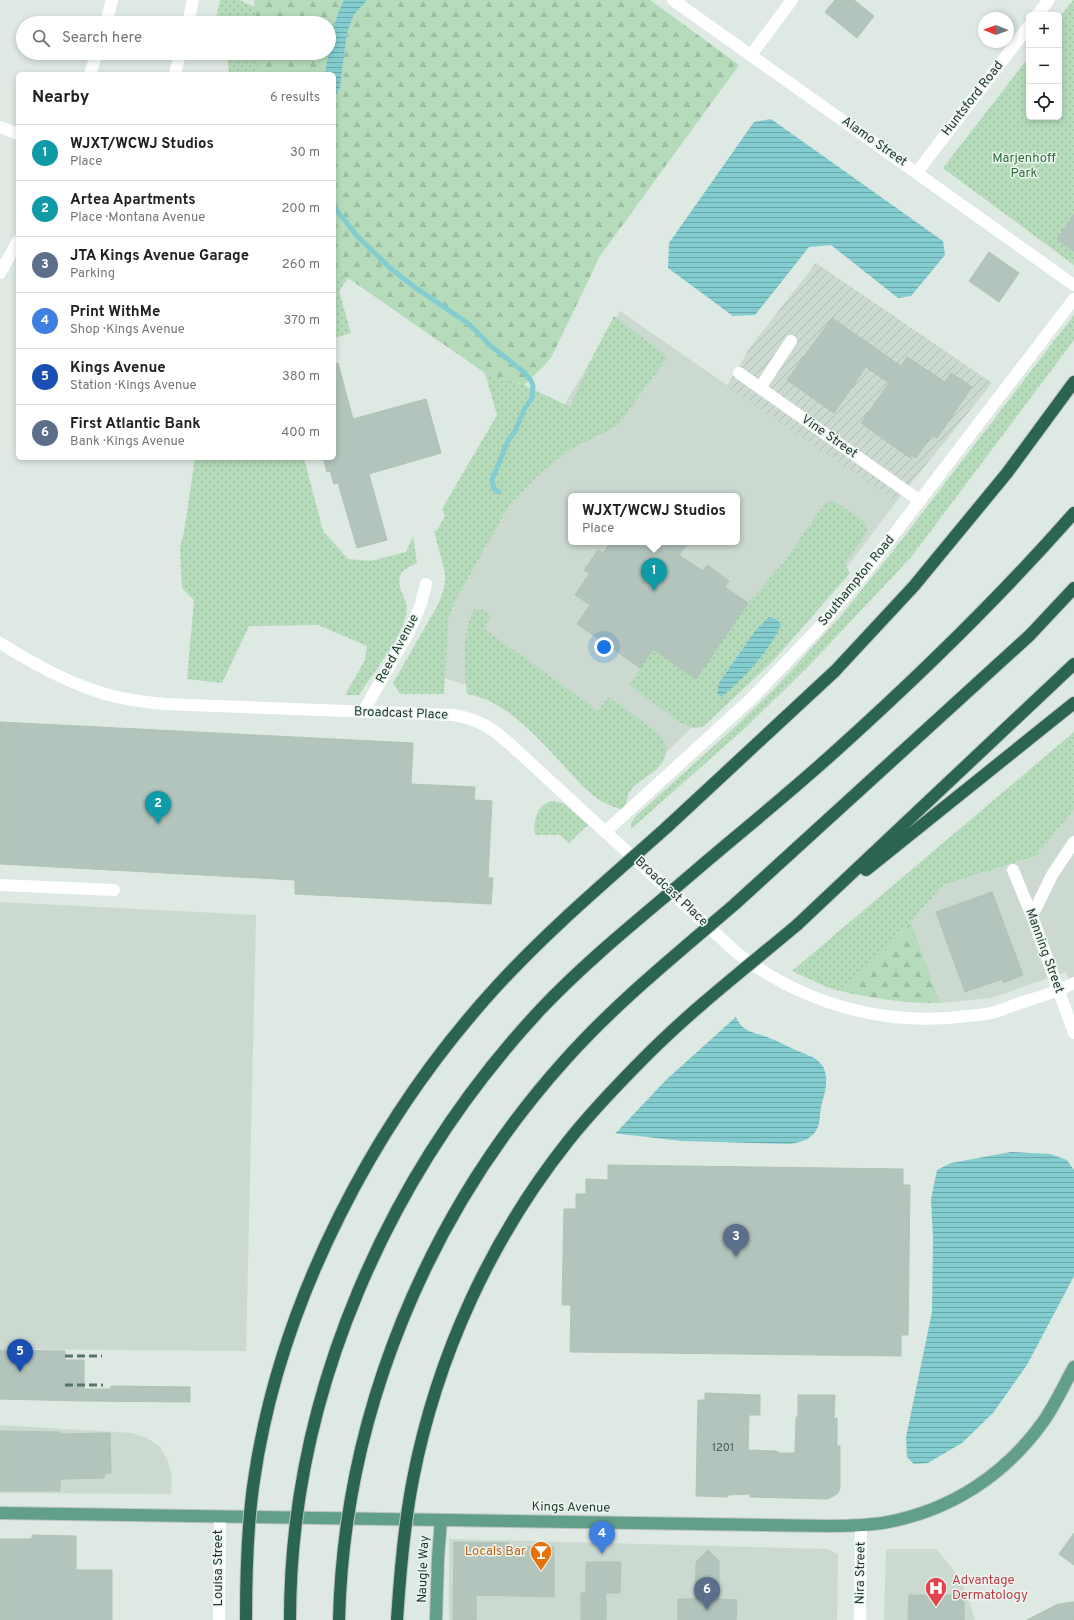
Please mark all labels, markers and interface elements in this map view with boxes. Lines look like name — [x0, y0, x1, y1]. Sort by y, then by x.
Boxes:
north arrow — [978, 12, 1014, 48]
map controls — [1026, 12, 1062, 120]
button: + — [1026, 12, 1062, 48]
search box — [16, 16, 336, 60]
icon: search — [30, 27, 52, 49]
text: Search here — [62, 29, 142, 48]
button: − — [1026, 48, 1062, 84]
street label: Huntsford Road — [939, 58, 1007, 140]
button: locate — [1026, 84, 1062, 120]
text: Nearby — [32, 87, 89, 109]
text: 6 results — [270, 90, 320, 106]
street label: Alamo Street — [838, 113, 910, 171]
text: WJXT/WCWJ Studios — [70, 135, 214, 154]
text: 1 — [42, 145, 48, 161]
text: 30 m — [290, 145, 320, 161]
park label: Marjenhoff Park — [992, 151, 1056, 182]
text: Place — [70, 154, 102, 170]
text: Artea Apartments — [70, 191, 196, 210]
text: 2 — [41, 201, 49, 217]
text: 200 m — [281, 201, 320, 217]
text: Place · Montana Avenue — [70, 210, 205, 226]
text: JTA Kings Avenue Garage — [70, 247, 249, 266]
text: 3 — [41, 257, 49, 273]
text: 260 m — [282, 257, 320, 273]
text: Parking — [70, 266, 115, 282]
text: Print WithMe — [70, 303, 160, 322]
text: 4 — [41, 313, 49, 329]
text: 370 m — [283, 313, 320, 329]
text: Shop · Kings Avenue — [70, 322, 185, 338]
text: Kings Avenue — [70, 359, 165, 378]
text: 5 — [41, 369, 49, 385]
text: 380 m — [282, 369, 320, 385]
text: Station · Kings Avenue — [70, 378, 196, 394]
street label: Vine Street — [798, 412, 860, 462]
text: First Atlantic Bank — [70, 415, 201, 434]
text: 6 — [41, 425, 49, 441]
text: 400 m — [281, 425, 320, 441]
text: Bank · Kings Avenue — [70, 434, 185, 450]
popup — [568, 493, 740, 545]
text: WJXT/WCWJ Studios — [582, 502, 726, 521]
text: Place — [582, 521, 614, 537]
street label: Southampton Road — [816, 532, 898, 630]
pin: 1 — [641, 558, 667, 591]
street label: Reed Avenue — [373, 612, 423, 686]
your location — [594, 637, 614, 657]
street label: Broadcast Place — [354, 704, 448, 724]
pin: 2 — [145, 791, 171, 824]
street label: Broadcast Place — [631, 854, 711, 930]
street label: Manning Street — [1021, 907, 1067, 996]
pin: 3 — [723, 1224, 749, 1257]
pin: 5 — [7, 1339, 33, 1372]
house number: 1201 — [712, 1441, 734, 1455]
street label: Kings Avenue — [531, 1499, 611, 1517]
pin: 4 — [589, 1521, 615, 1554]
street label: Louisa Street — [211, 1530, 227, 1606]
street label: Naugle Way — [415, 1535, 433, 1603]
bar icon: Locals Bar — [528, 1539, 554, 1572]
street label: Nira Street — [852, 1541, 870, 1605]
place label: Locals Bar — [465, 1544, 526, 1560]
place label: Advantage Dermatology — [952, 1573, 1028, 1604]
hospital icon: Advantage Dermatology — [923, 1575, 949, 1608]
pin: 6 — [694, 1577, 720, 1610]

